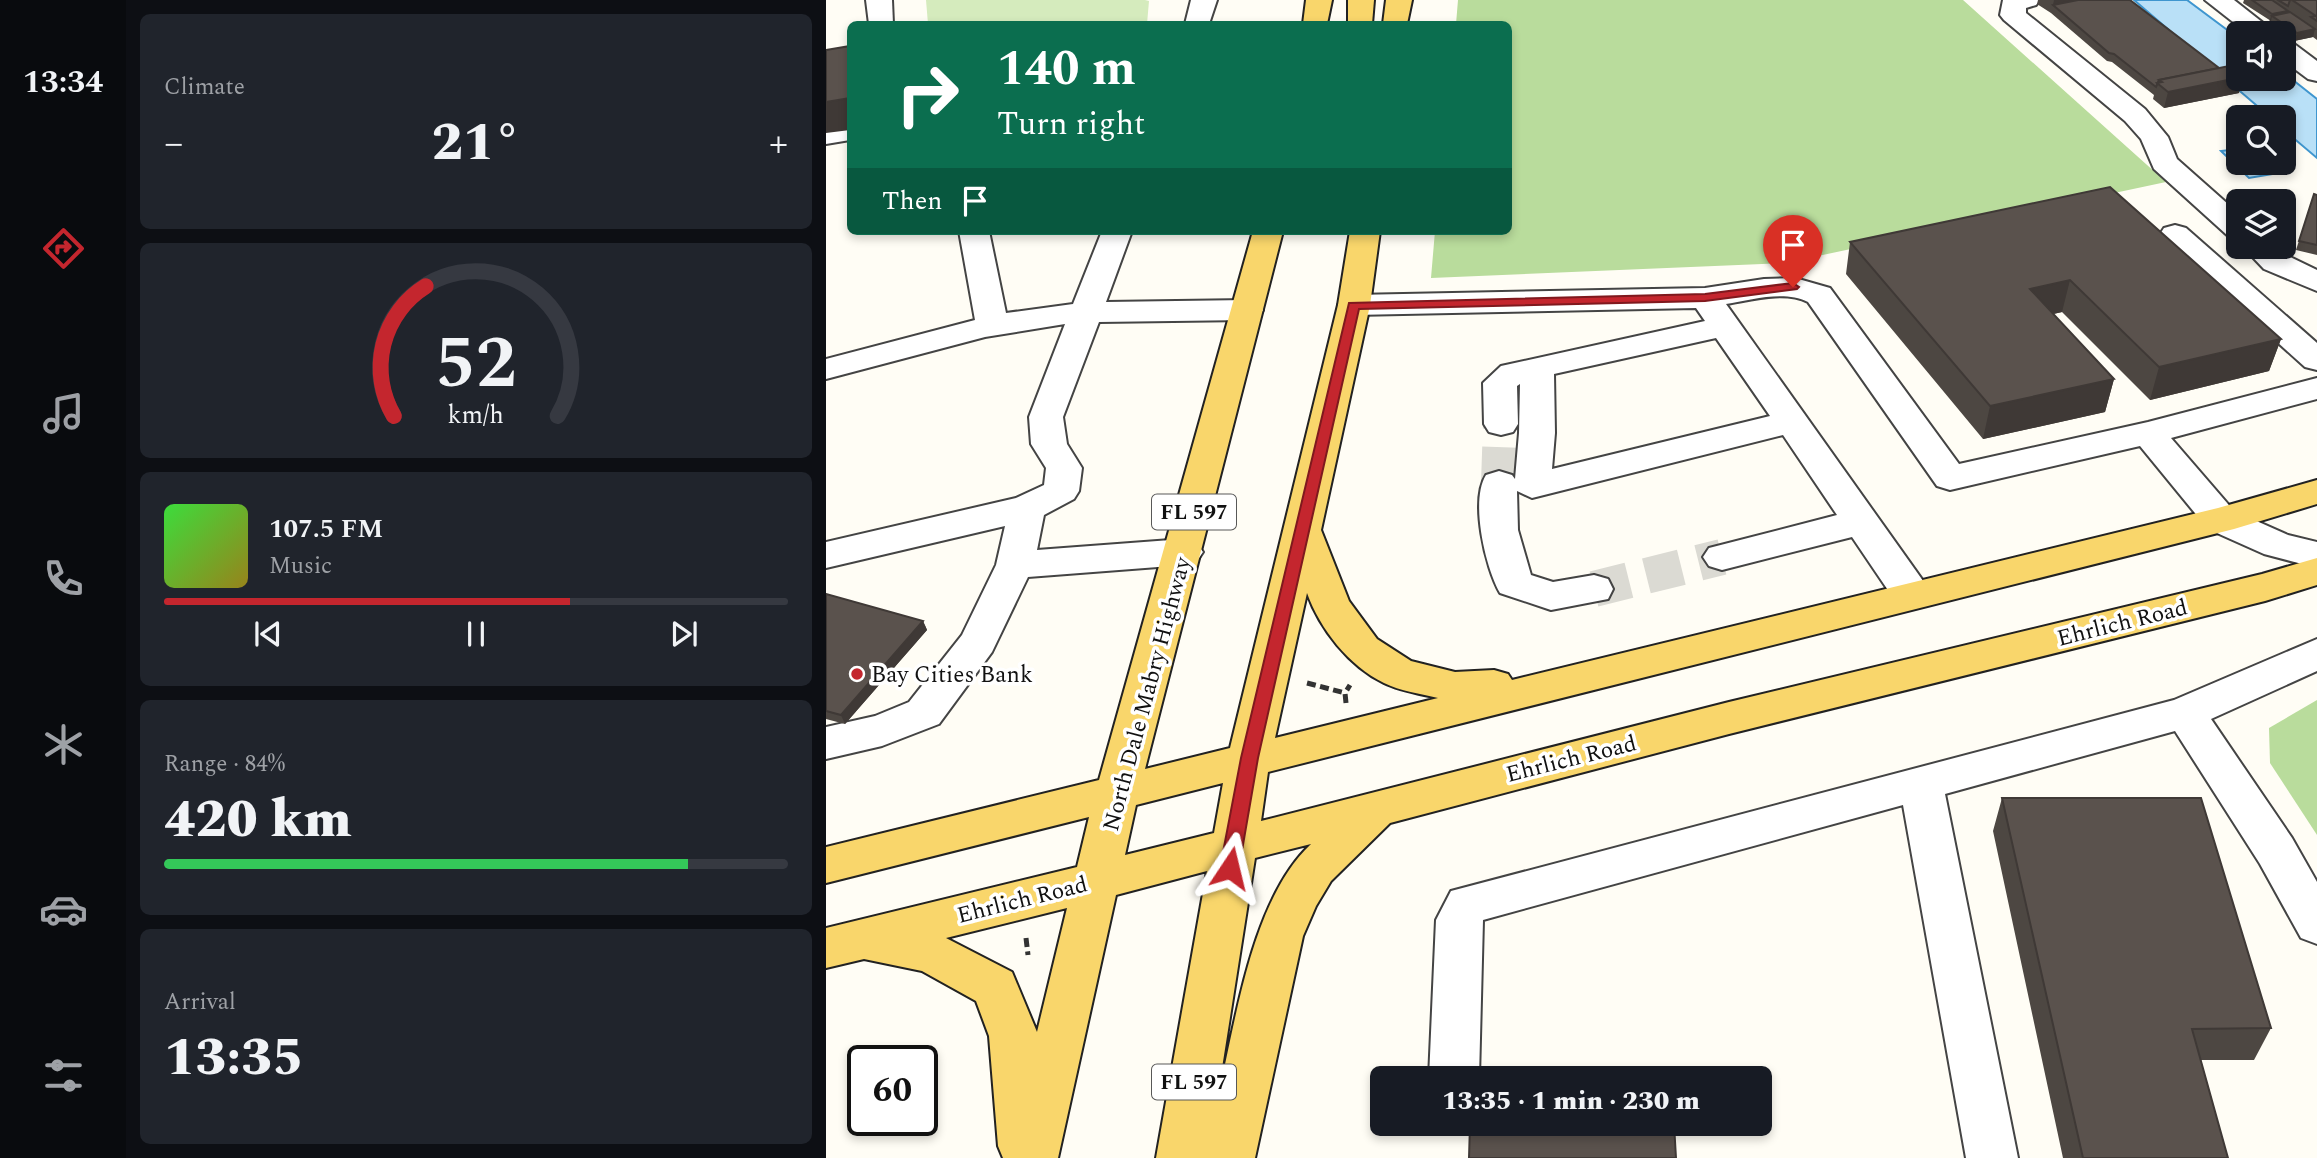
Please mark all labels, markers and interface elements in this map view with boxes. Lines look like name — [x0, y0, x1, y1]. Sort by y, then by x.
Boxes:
map controls — [2226, 21, 2296, 259]
button: sound — [2226, 21, 2296, 91]
text: 140 m — [997, 32, 1136, 107]
icon: right — [882, 49, 973, 140]
text: 13:34 — [23, 58, 103, 107]
text: Climate — [164, 70, 245, 105]
text: Turn right — [997, 100, 1145, 149]
text: 21° — [432, 104, 520, 183]
button: search — [2226, 105, 2296, 175]
text: − — [164, 115, 183, 173]
text: + — [769, 115, 788, 173]
text: Then — [882, 181, 942, 221]
icon: arrive — [956, 182, 994, 220]
button: layers — [2226, 189, 2296, 259]
pin — [1763, 215, 1823, 287]
icon: directions — [39, 224, 88, 273]
icon: arrive — [1774, 226, 1812, 264]
text: 52 — [435, 310, 517, 421]
icon: music — [39, 389, 88, 438]
text: km/h — [448, 397, 504, 435]
road number: FL 597 — [1152, 494, 1236, 530]
text: 107.5 FM — [269, 509, 383, 549]
text: Music — [269, 549, 332, 584]
street label: North Dale Mabry Highway — [1094, 552, 1201, 835]
icon: phone — [39, 554, 88, 603]
street label: Ehrlich Road — [2053, 590, 2191, 657]
icon: previous — [249, 615, 287, 653]
icon: pause — [457, 615, 495, 653]
icon: next — [665, 615, 703, 653]
place label: Bay Cities Bank — [871, 658, 1033, 693]
marker: Bay Cities Bank — [849, 666, 865, 682]
icon: climate — [39, 720, 88, 769]
street label: Ehrlich Road — [1502, 726, 1640, 793]
text: Range · 84% — [164, 747, 285, 782]
text: 420 km — [164, 781, 352, 860]
position arrow — [1193, 831, 1267, 905]
street label: Ehrlich Road — [953, 867, 1091, 934]
icon: car — [39, 885, 88, 934]
text: Arrival — [164, 985, 236, 1020]
text: 13:35 — [164, 1019, 303, 1098]
speed limit sign: 60 — [847, 1045, 938, 1136]
icon: filters — [39, 1051, 88, 1100]
road number: FL 597 — [1152, 1064, 1236, 1100]
text: 13:35 · 1 min · 230 m — [1442, 1081, 1700, 1121]

